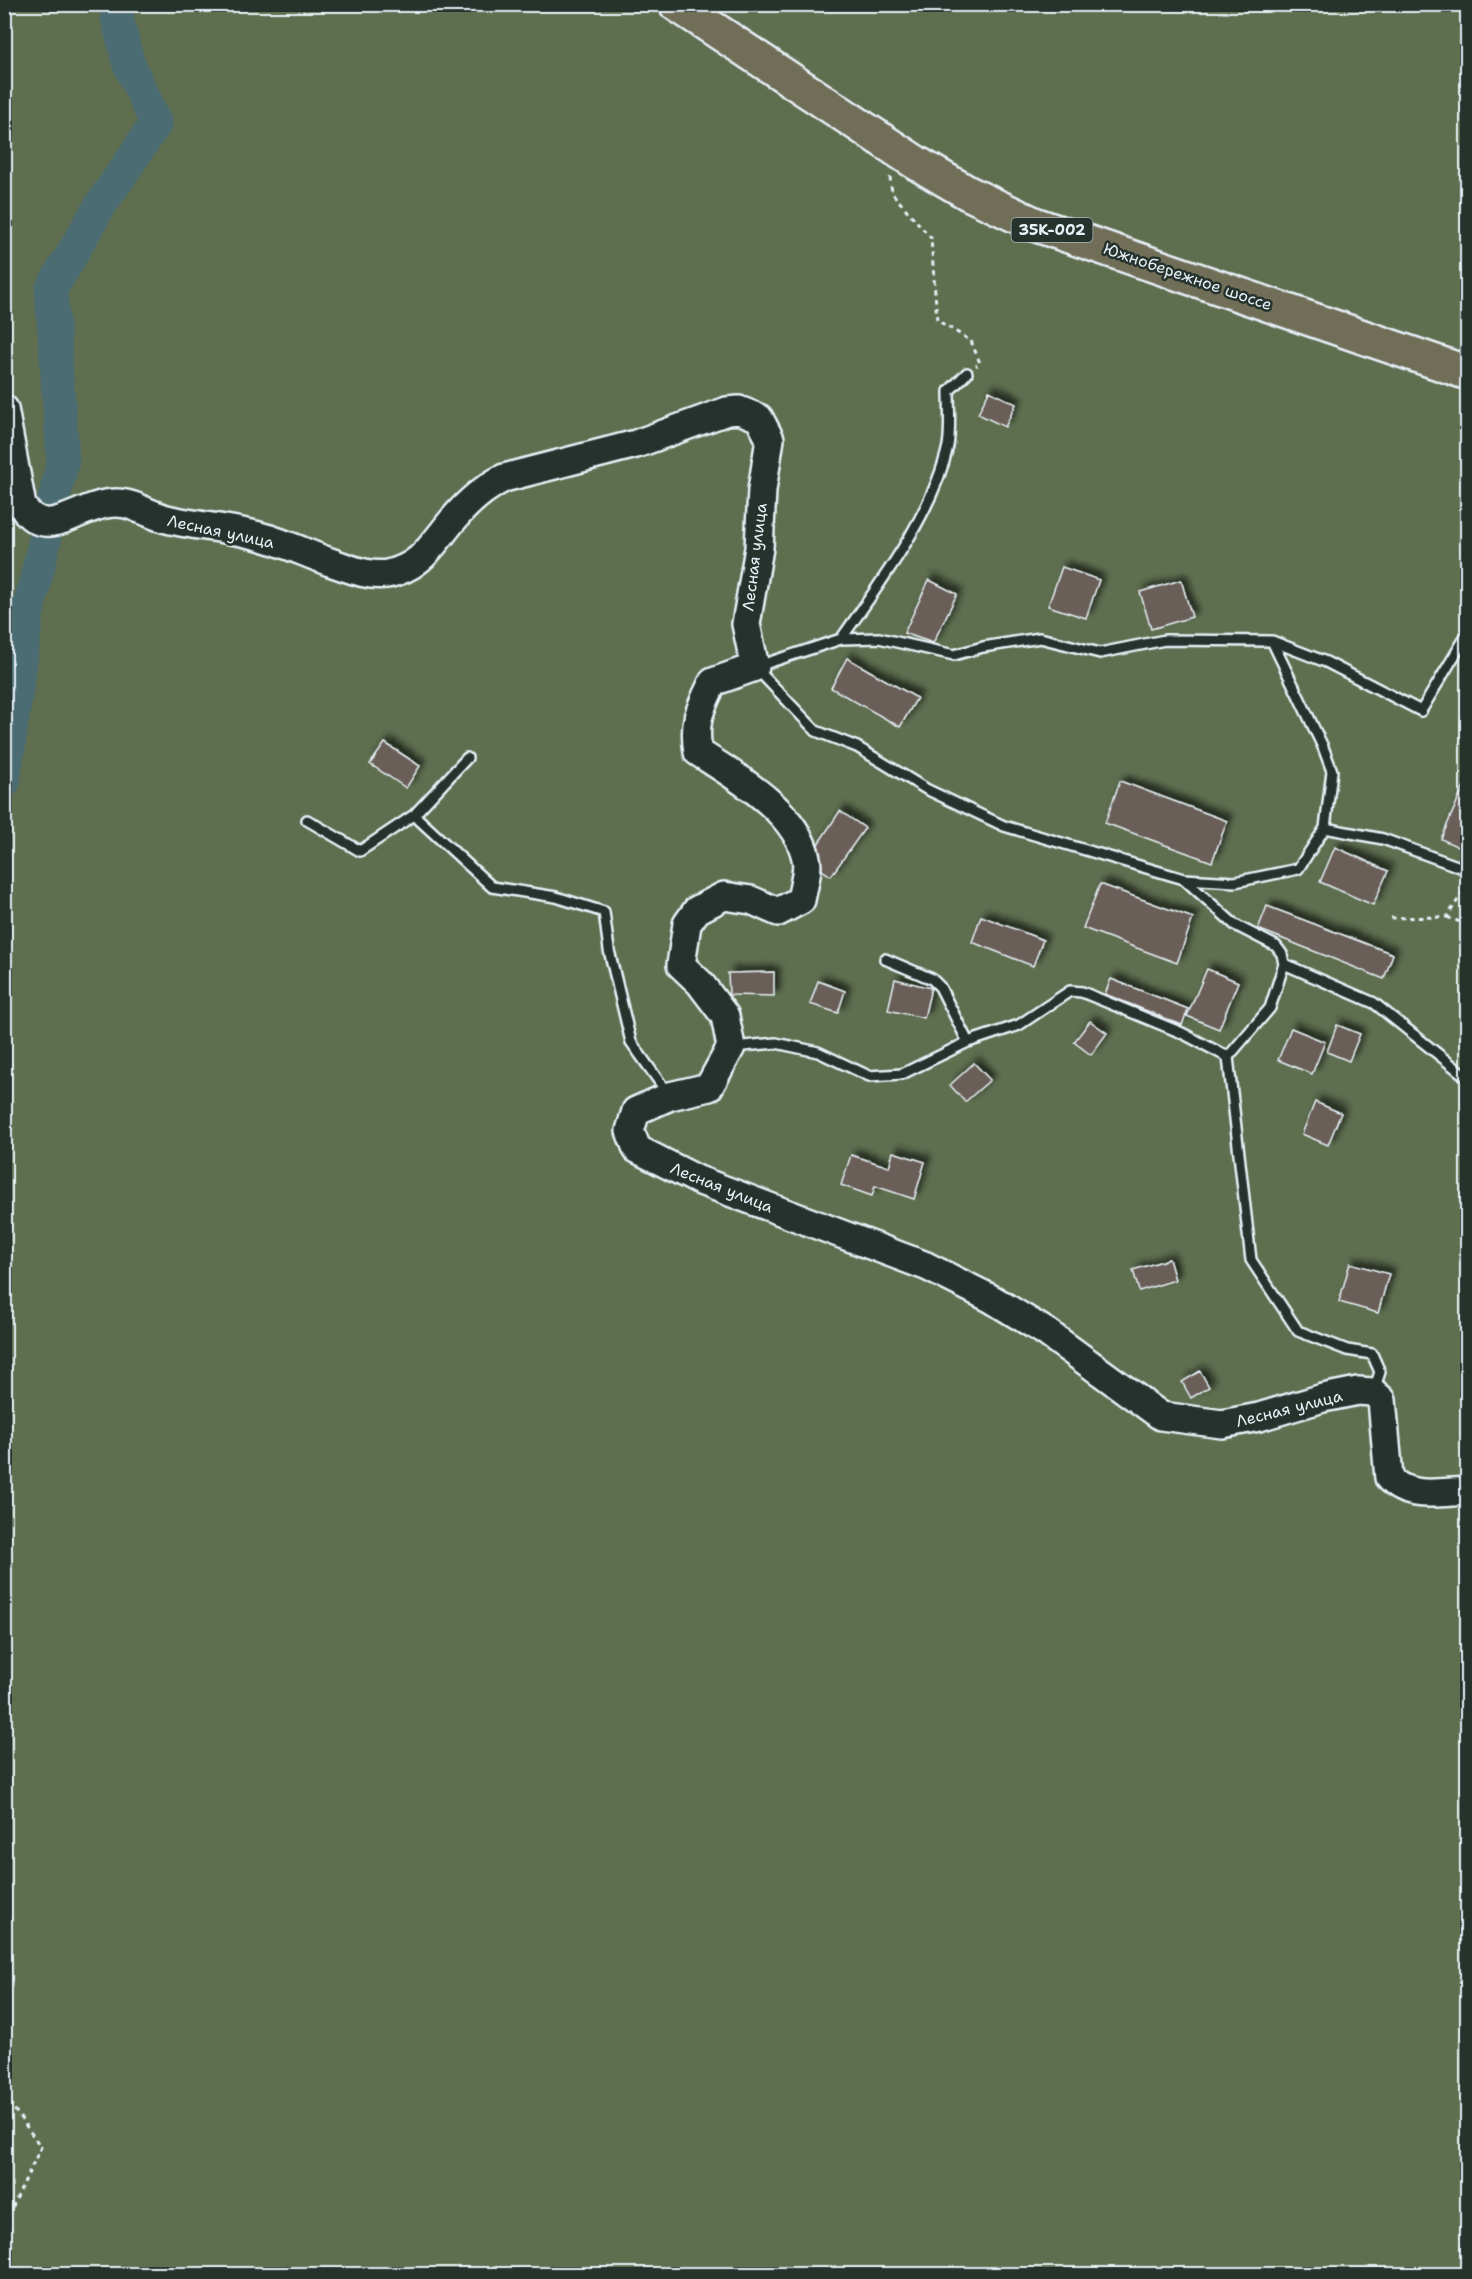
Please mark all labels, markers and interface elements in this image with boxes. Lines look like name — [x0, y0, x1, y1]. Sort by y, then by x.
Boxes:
road number: 35К-002 — [1012, 218, 1092, 242]
street label: Южнобережное шоссе — [1101, 238, 1275, 315]
street label: Лесная улица — [737, 502, 772, 612]
street label: Лесная улица — [165, 510, 276, 553]
street label: Лесная улица — [667, 1157, 776, 1218]
street label: Лесная улица — [1234, 1385, 1345, 1432]

